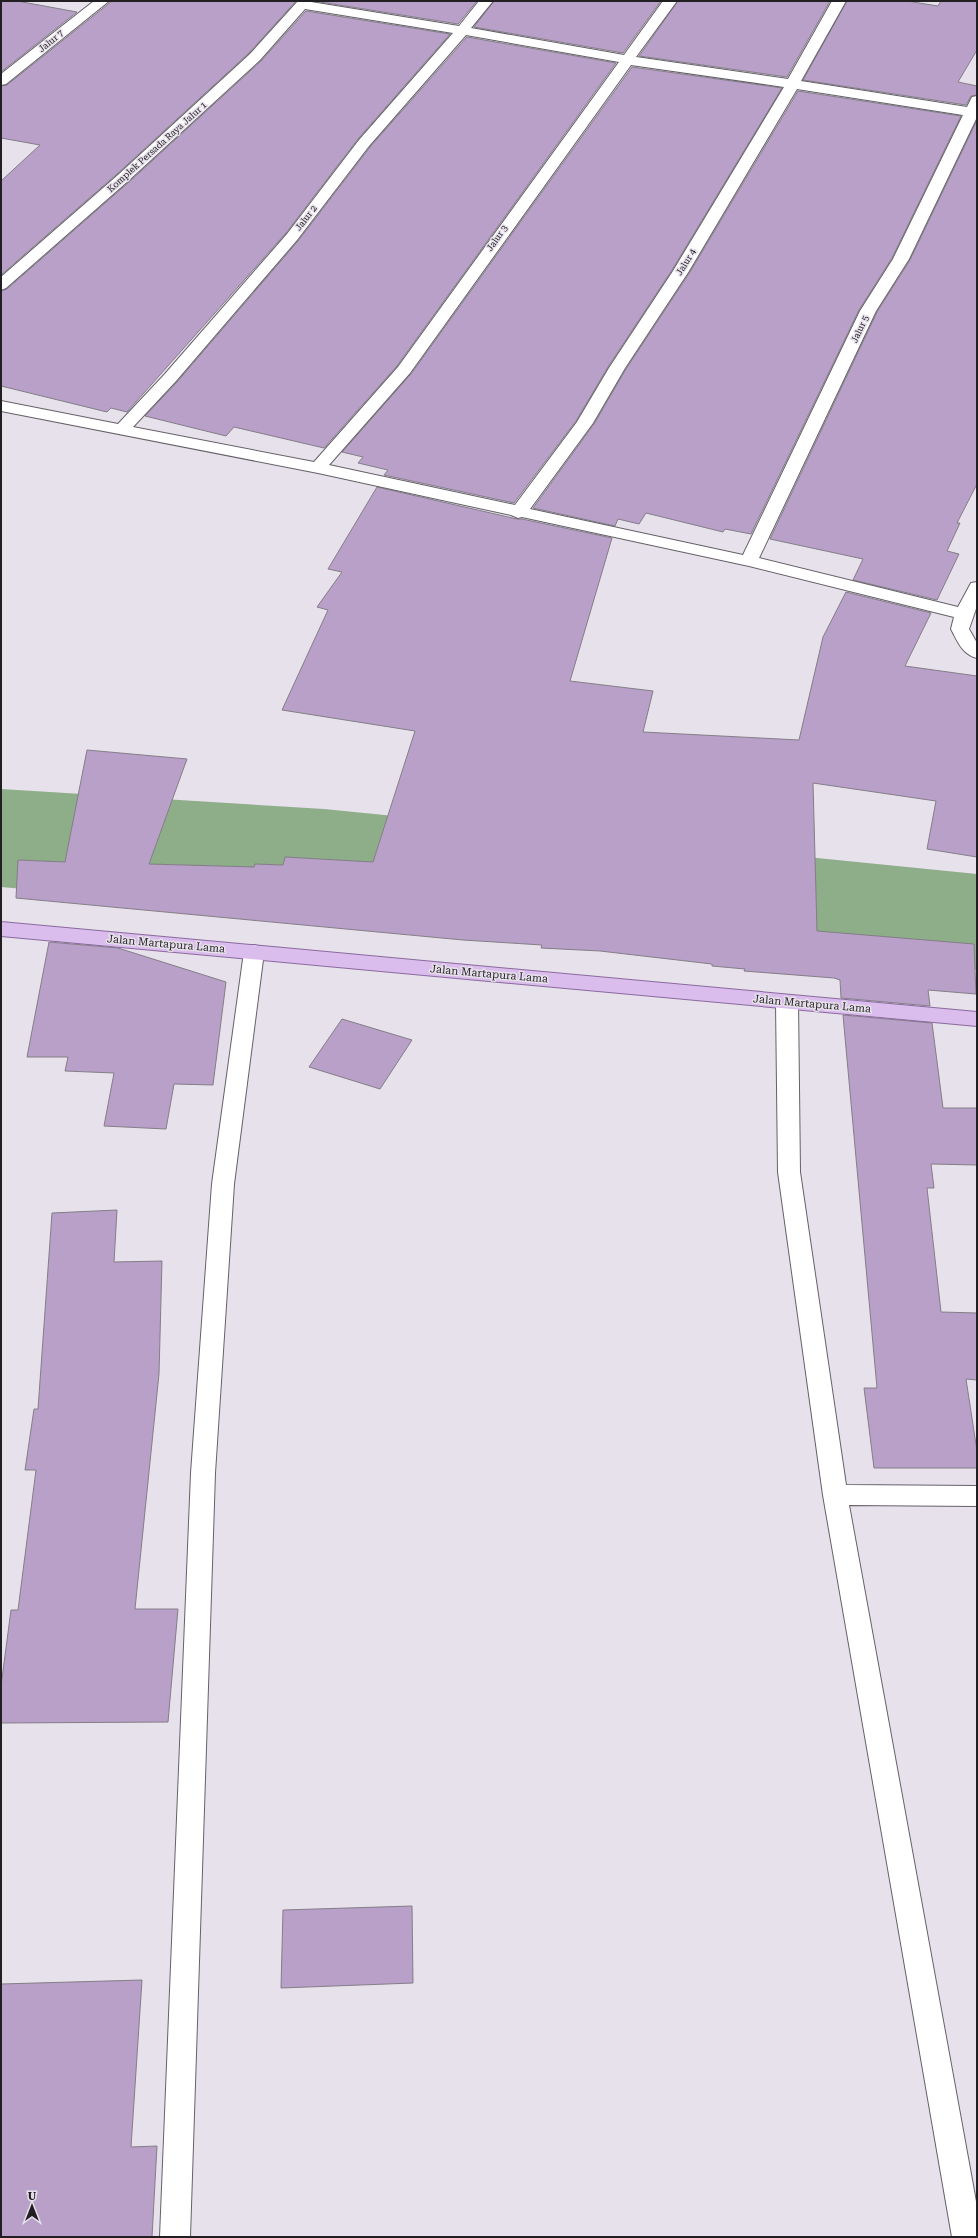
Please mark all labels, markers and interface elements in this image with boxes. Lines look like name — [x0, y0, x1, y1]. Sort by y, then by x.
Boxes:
street label: Jalur 7 — [37, 28, 65, 54]
street label: Komplek Persada Raya Jalur 1 — [105, 100, 209, 194]
street label: Jalur 2 — [293, 203, 319, 233]
street label: Jalur 3 — [485, 223, 509, 253]
street label: Jalur 4 — [674, 247, 698, 277]
street label: Jalur 5 — [849, 314, 871, 344]
street label: Jalan Martapura Lama — [107, 932, 226, 956]
street label: Jalan Martapura Lama — [430, 962, 549, 986]
street label: Jalan Martapura Lama — [753, 992, 872, 1016]
north arrow — [12, 2186, 52, 2226]
text: U — [28, 2190, 37, 2203]

